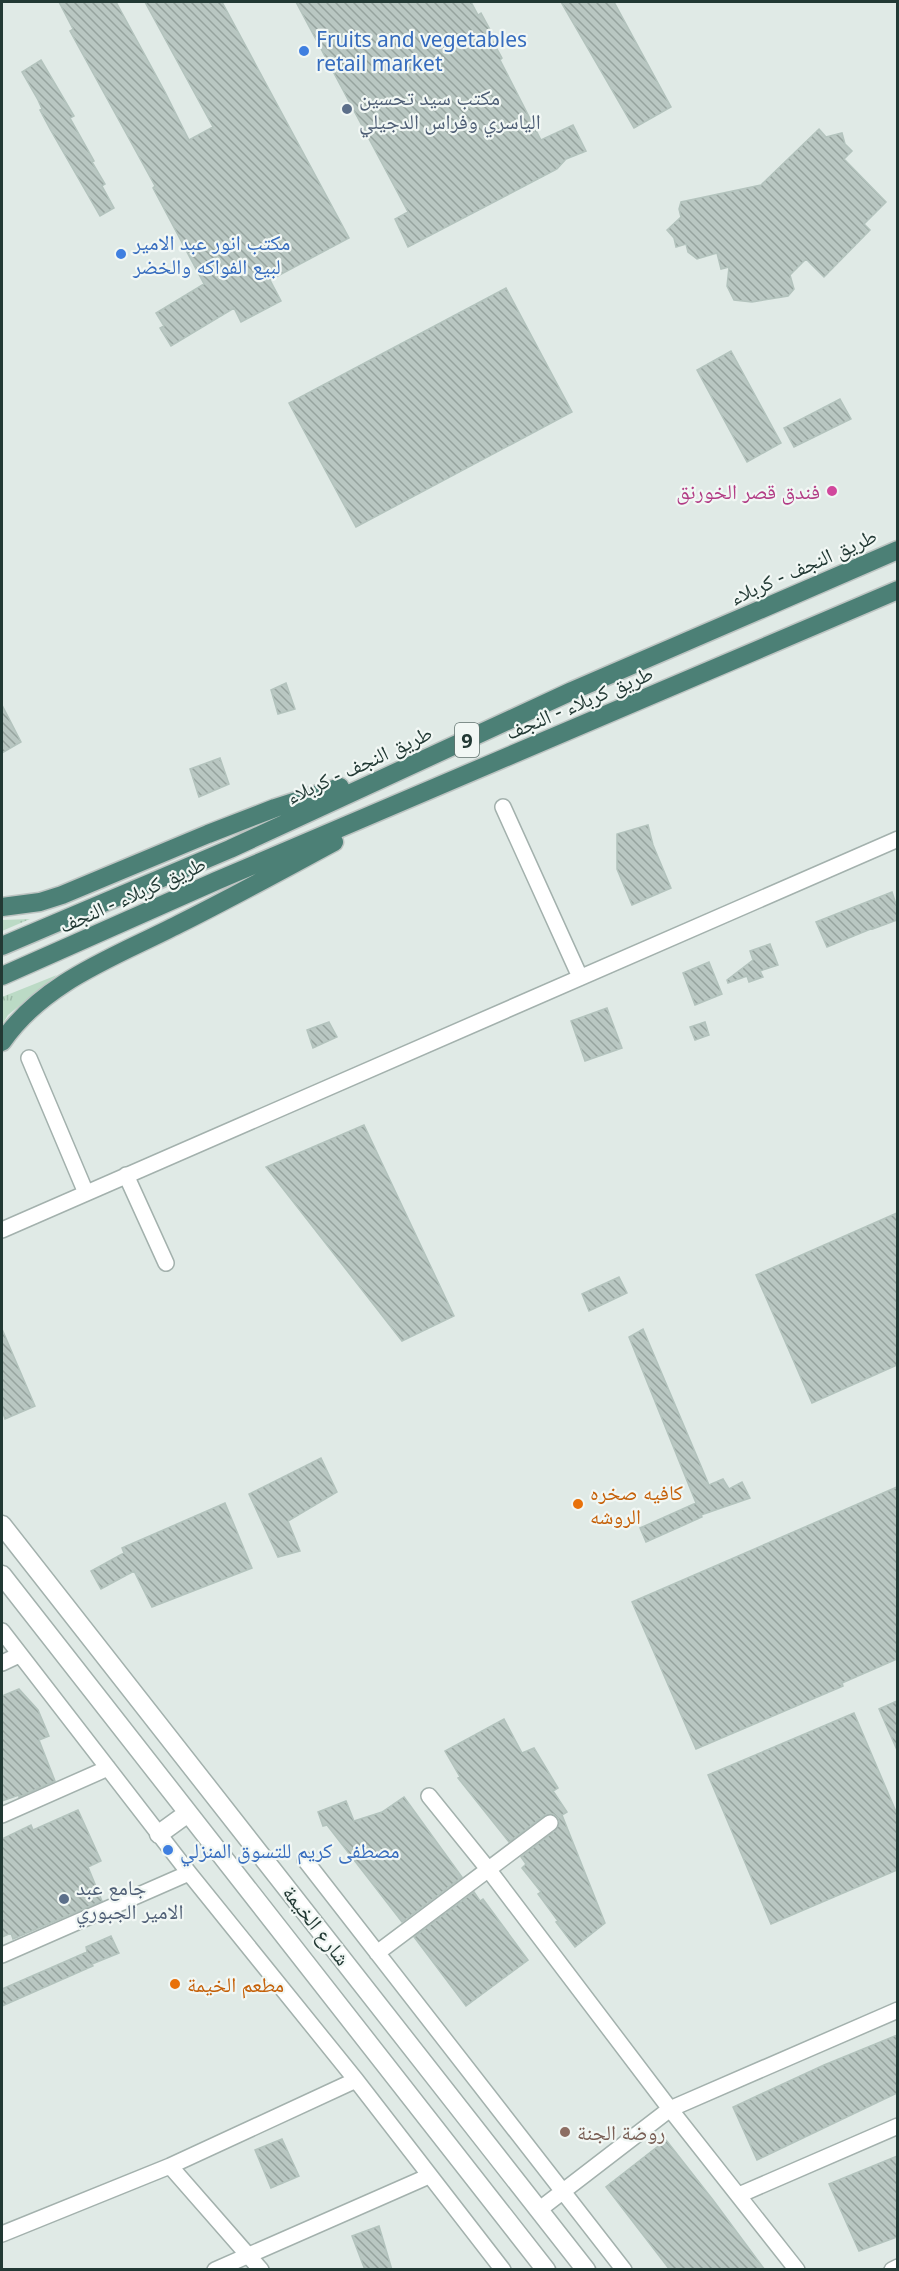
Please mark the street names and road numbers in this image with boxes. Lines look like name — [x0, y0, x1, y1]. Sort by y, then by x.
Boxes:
street label: طريق النجف - کربلاء — [725, 521, 881, 611]
street label: طريق کربلاء - النجف — [501, 658, 657, 746]
street label: طريق النجف - کربلاء — [282, 718, 436, 810]
road number: 9 — [455, 723, 479, 757]
street label: طريق کربلاء - النجف — [54, 849, 210, 939]
street label: شارع الخيمة — [277, 1879, 357, 1971]

